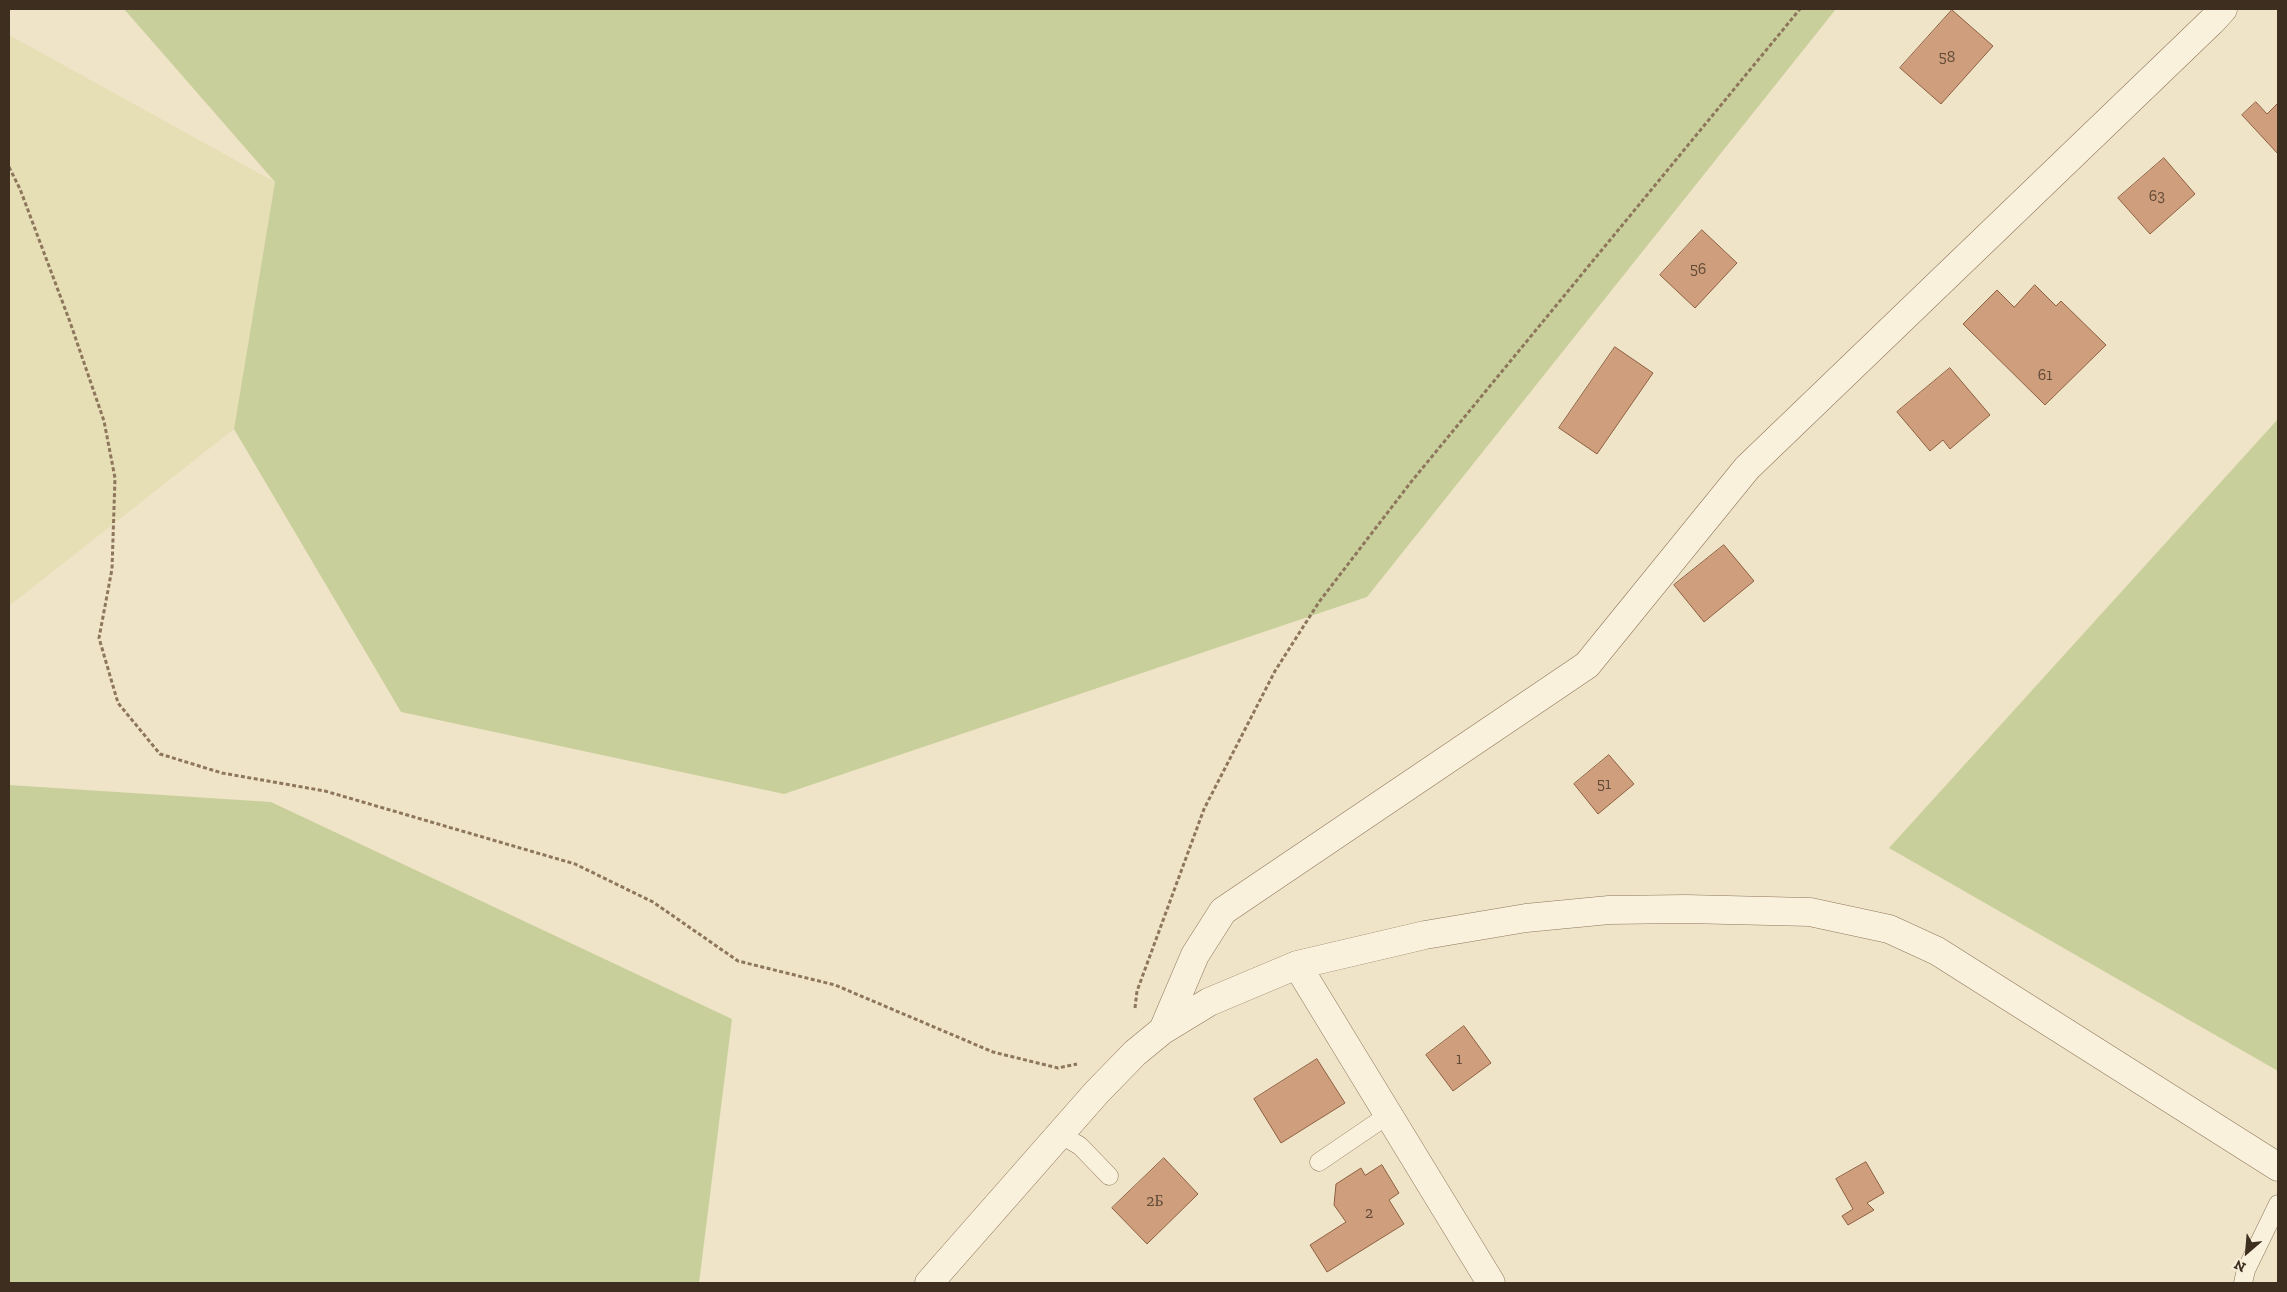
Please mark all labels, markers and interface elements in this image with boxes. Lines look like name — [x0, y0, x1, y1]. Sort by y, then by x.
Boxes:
house number: 58 — [1939, 47, 1955, 67]
house number: 63 — [2149, 186, 2165, 206]
house number: 56 — [1690, 259, 1706, 279]
house number: 61 — [2038, 365, 2052, 385]
house number: 51 — [1597, 774, 1611, 794]
house number: 1 — [1456, 1049, 1462, 1069]
house number: 2Б — [1146, 1191, 1164, 1211]
house number: 2 — [1365, 1203, 1373, 1223]
north arrow — [2222, 1227, 2272, 1277]
text: N — [2231, 1256, 2249, 1276]

